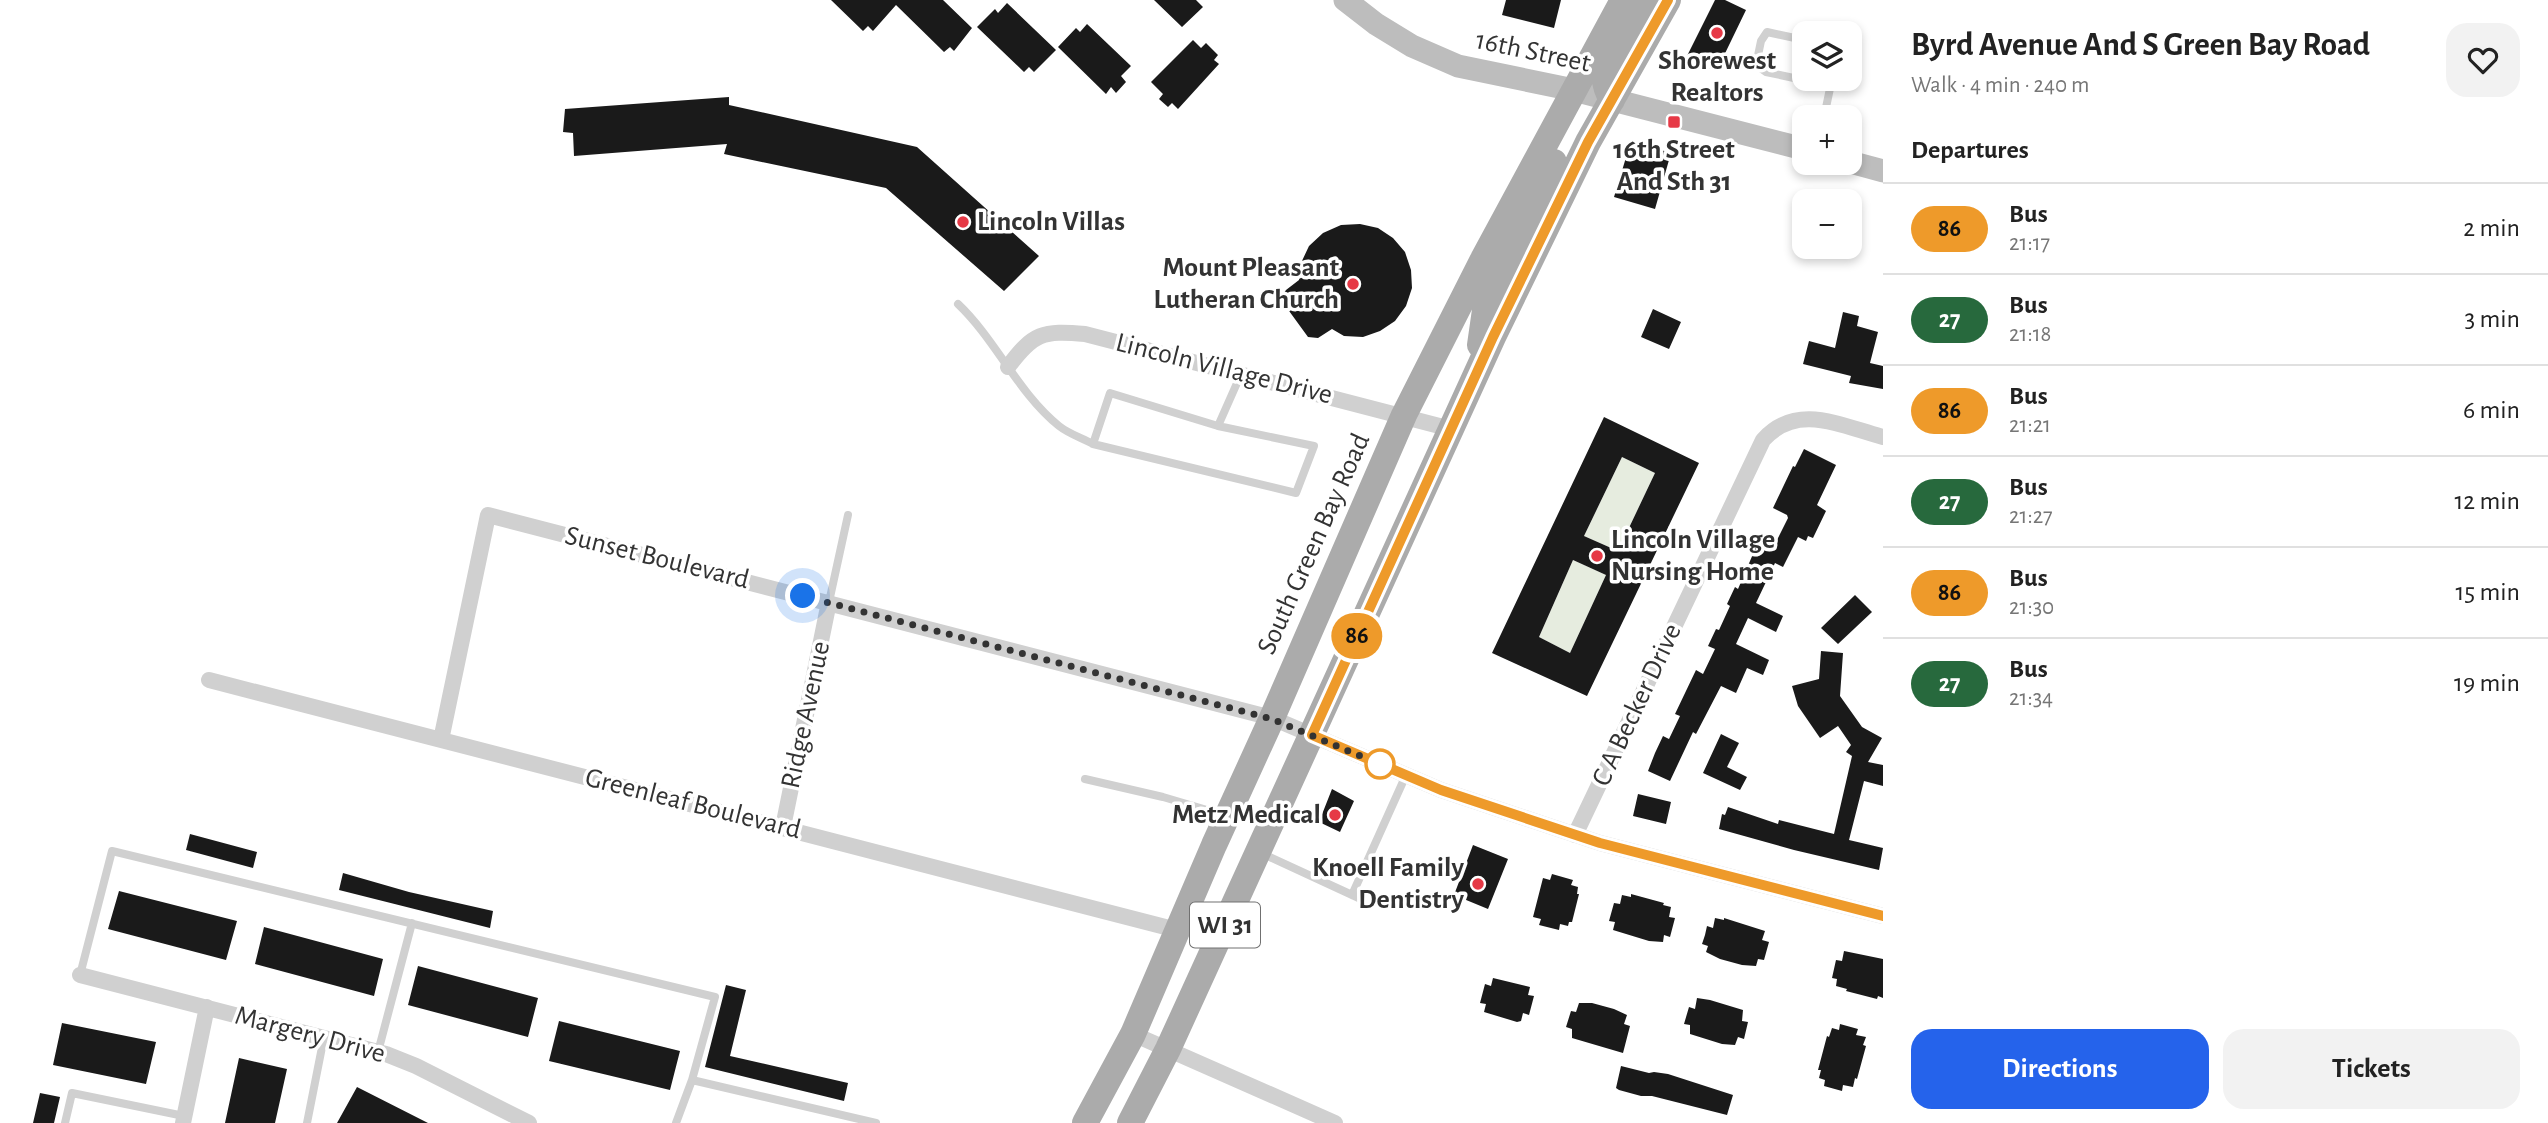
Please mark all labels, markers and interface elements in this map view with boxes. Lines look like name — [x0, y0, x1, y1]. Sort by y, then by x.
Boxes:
map controls — [1792, 21, 1862, 259]
button: layers — [1792, 21, 1862, 91]
button: heart — [2446, 23, 2520, 97]
marker: Shorewest Realtors — [1709, 25, 1725, 41]
street label: 16th Street — [1473, 26, 1593, 78]
text: Byrd Avenue And S Green Bay Road — [1911, 29, 2370, 62]
place label: Shorewest Realtors — [1658, 47, 1777, 107]
text: Walk · 4 min · 240 m — [1911, 74, 2089, 97]
button: + — [1792, 105, 1862, 175]
marker: 16th Street And Sth 31 — [1666, 114, 1682, 130]
place label: 16th Street And Sth 31 — [1613, 136, 1735, 196]
text: Departures — [1911, 137, 2029, 163]
button: − — [1792, 189, 1862, 259]
text: Bus — [2009, 201, 2048, 227]
place label: Lincoln Villas — [977, 208, 1125, 236]
marker: Lincoln Villas — [955, 214, 971, 230]
text: 2 min — [2463, 215, 2520, 241]
text: 86 — [1938, 217, 1961, 241]
text: 21:17 — [2009, 232, 2050, 255]
place label: Mount Pleasant Lutheran Church — [1154, 254, 1340, 314]
marker: Mount Pleasant Lutheran Church — [1345, 276, 1361, 292]
text: Bus — [2009, 292, 2048, 318]
text: 3 min — [2464, 306, 2520, 332]
text: 27 — [1939, 308, 1960, 332]
text: 21:18 — [2009, 323, 2051, 346]
street label: Lincoln Village Drive — [1113, 329, 1335, 409]
text: Bus — [2009, 383, 2048, 409]
text: 6 min — [2463, 397, 2520, 423]
text: 86 — [1938, 399, 1961, 423]
text: 21:21 — [2009, 414, 2051, 437]
street label: South Green Bay Road — [1253, 429, 1375, 659]
text: Bus — [2009, 474, 2048, 500]
text: 12 min — [2454, 488, 2520, 514]
text: 27 — [1939, 490, 1960, 514]
text: 21:27 — [2009, 505, 2053, 528]
street label: Sunset Boulevard — [562, 522, 752, 594]
place label: Lincoln Village Nursing Home — [1611, 526, 1775, 586]
marker: Lincoln Village Nursing Home — [1589, 548, 1605, 564]
text: Bus — [2009, 565, 2048, 591]
your location — [785, 578, 820, 613]
text: 15 min — [2455, 579, 2520, 605]
text: 86 — [1938, 581, 1961, 605]
text: 21:30 — [2009, 596, 2054, 619]
line badge: 86 — [1326, 613, 1388, 659]
street label: C A Becker Drive — [1587, 620, 1687, 790]
text: 86 — [1345, 624, 1369, 648]
street label: Ridge Avenue — [777, 639, 835, 791]
text: Bus — [2009, 656, 2048, 682]
text: 19 min — [2454, 670, 2520, 696]
text: 27 — [1939, 672, 1960, 696]
text: 21:34 — [2009, 687, 2053, 710]
unlabelled marker — [1365, 749, 1395, 779]
street label: Greenleaf Boulevard — [582, 764, 804, 844]
place label: Metz Medical — [1172, 801, 1321, 829]
marker: Metz Medical — [1327, 807, 1343, 823]
place label: Knoell Family Dentistry — [1312, 854, 1464, 914]
marker: Knoell Family Dentistry — [1470, 876, 1486, 892]
road number: WI 31 — [1190, 902, 1260, 948]
street label: Margery Drive — [232, 1002, 388, 1068]
button: Directions — [1911, 1029, 2209, 1109]
button: Tickets — [2223, 1029, 2520, 1109]

